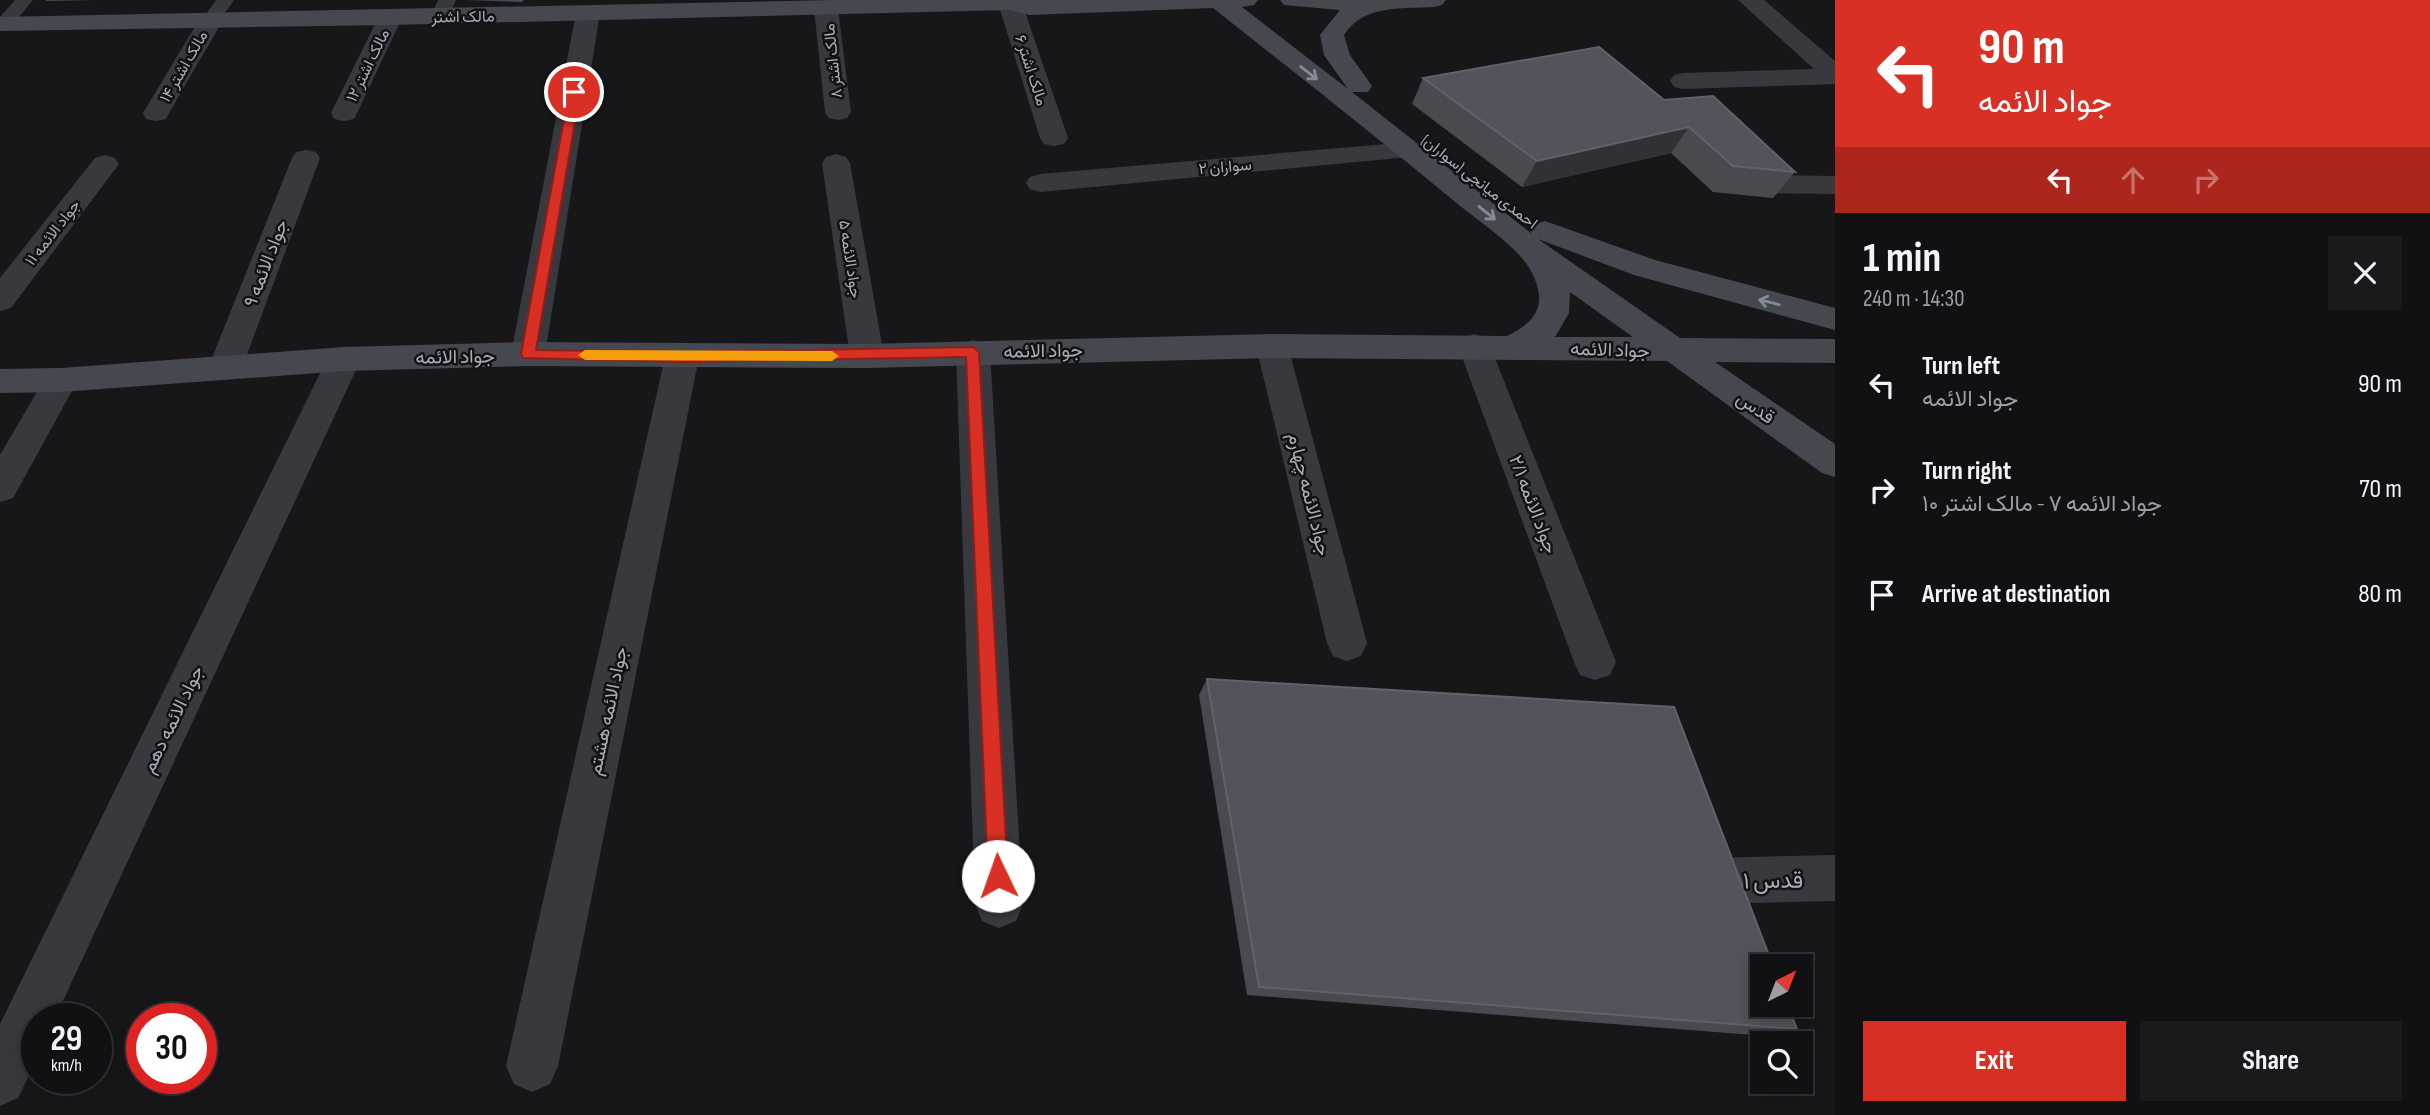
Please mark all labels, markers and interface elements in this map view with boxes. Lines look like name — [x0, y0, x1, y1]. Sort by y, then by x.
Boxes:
street label: مالک اشتر — [430, 7, 495, 28]
text: 90 m — [1978, 19, 2065, 78]
street label: مالک اشتر ۸ — [820, 22, 847, 99]
street label: مالک اشتر ۱۲ — [343, 26, 394, 105]
street label: مالک اشتر ۱۴ — [156, 28, 212, 106]
icon: left — [1863, 28, 1954, 119]
street label: مالک اشتر ۶ — [1010, 33, 1051, 108]
pin — [544, 62, 604, 122]
one-way arrow — [1299, 65, 1317, 80]
icon: arrive — [555, 73, 593, 111]
text: جواد الائمه — [1978, 83, 2112, 122]
street label: احمدی میانجی (سواران) — [1417, 131, 1541, 233]
street label: سواران ۲ — [1198, 156, 1253, 179]
icon: left — [2041, 161, 2079, 199]
icon: ahead — [2114, 161, 2152, 199]
icon: right — [2187, 161, 2225, 199]
street label: جواد الائمه ۱۱ — [21, 196, 85, 270]
one-way arrow — [1478, 206, 1496, 221]
street label: جواد الائمه ۹ — [239, 217, 294, 310]
street label: جواد الائمه ۵ — [834, 219, 865, 300]
text: 1 min — [1863, 233, 1941, 284]
button: close — [2328, 236, 2402, 310]
text: 240 m · 14:30 — [1863, 285, 1964, 313]
one-way arrow — [1758, 295, 1781, 308]
street label: جواد الائمه — [1570, 338, 1650, 363]
street label: جواد الائمه — [1003, 339, 1083, 364]
street label: جواد الائمه — [415, 345, 495, 370]
text: Turn left — [1922, 351, 2000, 382]
icon: left — [1863, 366, 1901, 404]
text: 90 m — [2358, 369, 2402, 400]
text: جواد الائمه — [1922, 385, 2018, 413]
street label: قدس — [1732, 387, 1779, 429]
street label: جواد الائمه چهارم — [1281, 430, 1335, 559]
street label: جواد الائمه ۲/۱ — [1503, 452, 1562, 557]
text: Turn right — [1922, 456, 2011, 487]
icon: right — [1863, 471, 1901, 509]
text: 70 m — [2359, 474, 2402, 505]
text: جواد الائمه ۷ - مالک اشتر ۱۰ — [1922, 490, 2162, 518]
icon: arrive — [1863, 576, 1901, 614]
text: Arrive at destination — [1922, 579, 2110, 610]
text: 80 m — [2358, 579, 2402, 610]
street label: جواد الائمه هشتم — [584, 645, 633, 778]
street label: جواد الائمه دهم — [137, 662, 209, 777]
position arrow — [961, 839, 1035, 913]
street label: قدس ۱ — [1743, 866, 1803, 896]
north arrow — [1750, 954, 1813, 1017]
map controls — [1750, 954, 1813, 1094]
speed limit sign: 30 — [126, 1003, 217, 1094]
text: 29 — [51, 1018, 82, 1061]
button: Exit — [1863, 1021, 2126, 1101]
button: Share — [2140, 1021, 2402, 1101]
button: search — [1750, 1031, 1813, 1094]
text: km/h — [51, 1055, 82, 1076]

